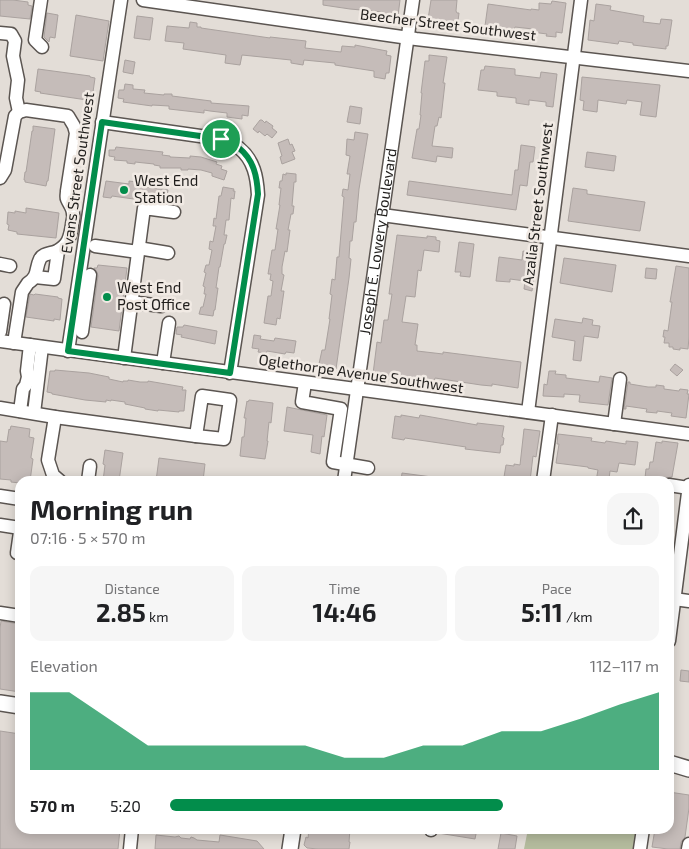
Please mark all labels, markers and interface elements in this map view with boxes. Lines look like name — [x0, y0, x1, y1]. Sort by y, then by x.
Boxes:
street label: Beecher Street Southwest — [359, 4, 537, 44]
street label: Evans Street Southwest — [57, 91, 97, 255]
pin — [200, 118, 242, 160]
street label: Azalia Street Southwest — [518, 121, 556, 286]
icon: arrive — [207, 125, 235, 153]
street label: Joseph E. Lowery Boulevard — [355, 147, 400, 336]
place label: West End Station — [134, 171, 198, 206]
marker: West End Station — [118, 184, 130, 196]
place label: West End Post Office — [117, 278, 190, 313]
marker: West End Post Office — [101, 291, 113, 303]
street label: Oglethorpe Avenue Southwest — [257, 350, 465, 396]
text: Morning run — [30, 492, 193, 526]
button: share — [607, 493, 659, 545]
text: 07:16 · 5 × 570 m — [30, 528, 146, 547]
text: Distance — [105, 580, 160, 597]
text: Time — [329, 580, 360, 597]
text: Pace — [542, 580, 572, 597]
text: 2.85 — [96, 597, 146, 627]
text: 14:46 — [313, 597, 376, 627]
text: 5:11 — [521, 597, 563, 627]
text: km — [146, 608, 168, 625]
text: /km — [563, 608, 593, 625]
text: Elevation — [30, 656, 98, 675]
text: 112–117 m — [590, 656, 659, 675]
text: 570 m — [30, 796, 75, 815]
text: 5:20 — [110, 796, 141, 815]

